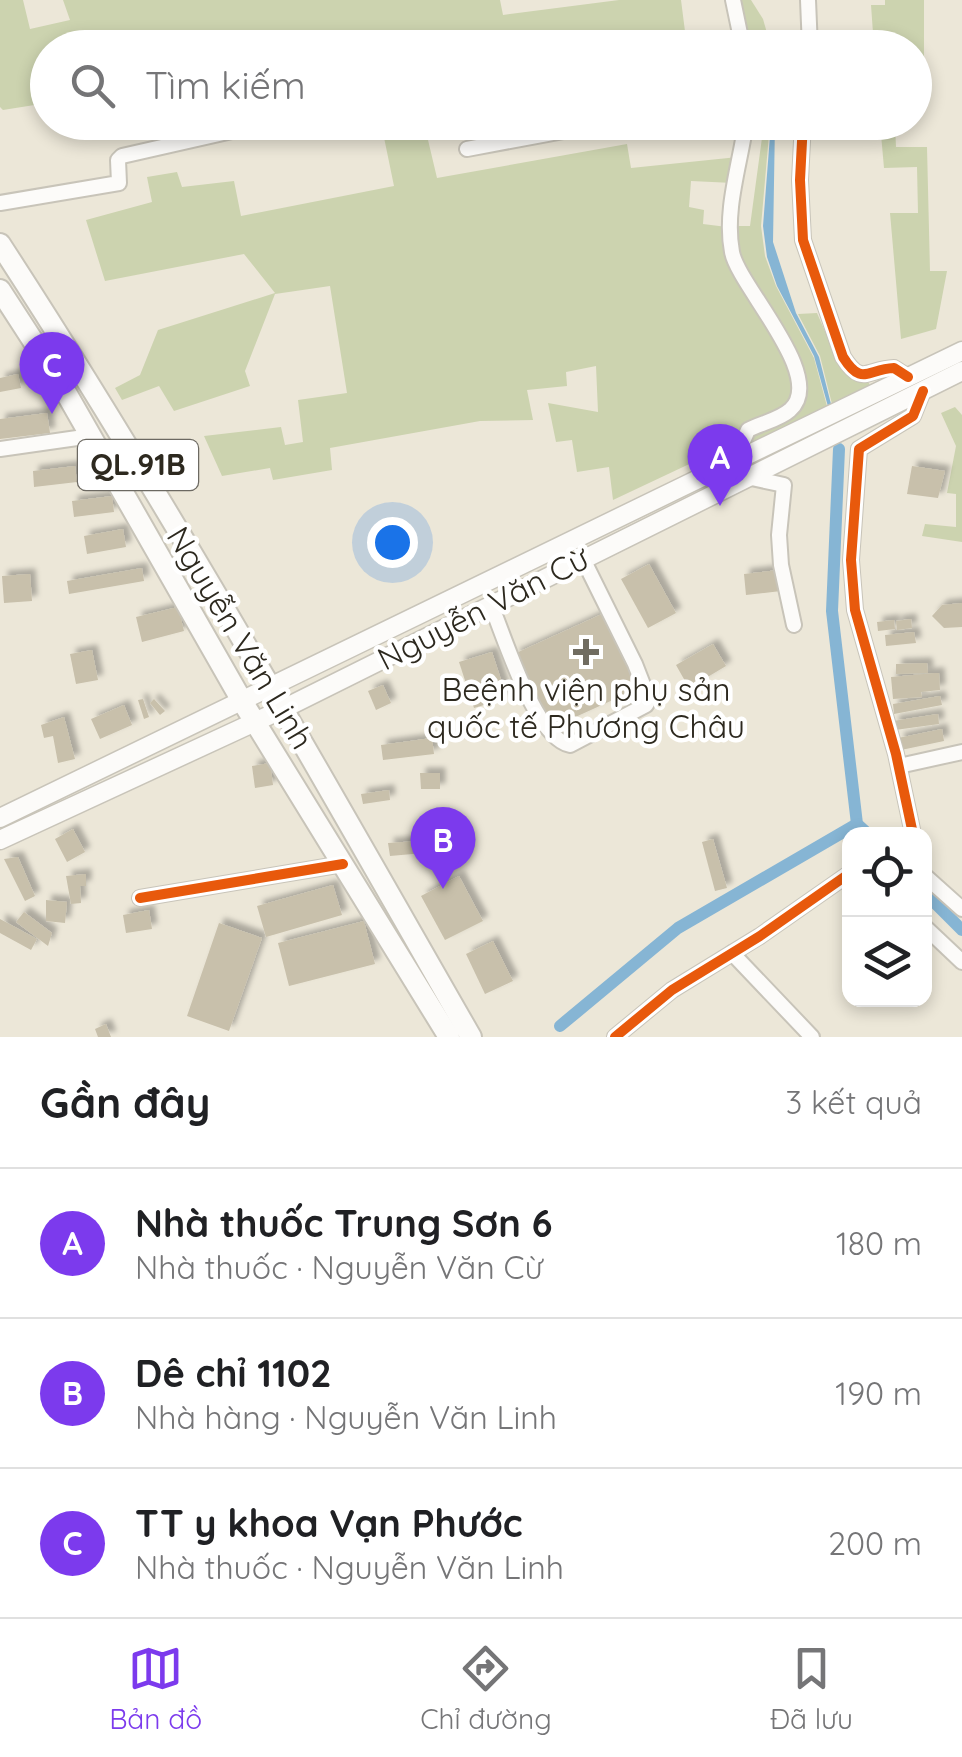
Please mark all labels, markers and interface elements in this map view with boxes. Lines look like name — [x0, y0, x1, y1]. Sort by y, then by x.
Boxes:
search box — [30, 30, 932, 140]
icon: search — [65, 58, 120, 113]
text: Tìm kiếm — [145, 61, 306, 109]
pin: C — [20, 332, 84, 414]
pin: A — [688, 424, 752, 506]
road number: QL.91B — [78, 440, 198, 490]
your location — [367, 517, 418, 568]
street label: Nguyễn Văn Linh — [159, 519, 323, 756]
street label: Nguyễn Văn Cừ — [370, 537, 596, 678]
marker: Beệnh viện phụ sản quốc tế Phương Châu — [573, 639, 599, 665]
place label: Beệnh viện phụ sản quốc tế Phương Châu — [427, 669, 745, 746]
pin: B — [410, 806, 476, 889]
map controls — [842, 827, 932, 1007]
button: locate — [842, 827, 932, 917]
button: layers — [842, 917, 932, 1007]
text: Gần đây — [40, 1076, 210, 1129]
text: 3 kết quả — [785, 1082, 922, 1122]
text: Nhà thuốc Trung Sơn 6 — [135, 1199, 552, 1247]
text: A — [62, 1223, 83, 1263]
text: 180 m — [836, 1223, 922, 1263]
text: Nhà thuốc · Nguyễn Văn Cừ — [135, 1247, 543, 1287]
text: Dê chỉ 1102 — [135, 1349, 332, 1397]
text: B — [62, 1373, 83, 1413]
text: 190 m — [835, 1373, 922, 1413]
text: Nhà hàng · Nguyễn Văn Linh — [135, 1397, 557, 1437]
text: TT y khoa Vạn Phước — [135, 1499, 523, 1547]
text: C — [62, 1523, 83, 1563]
text: 200 m — [828, 1523, 922, 1563]
text: Nhà thuốc · Nguyễn Văn Linh — [135, 1547, 564, 1587]
tab: Bản đồ — [109, 1641, 202, 1736]
tab: Chỉ đường — [420, 1641, 552, 1736]
tab: Đã lưu — [770, 1641, 853, 1736]

